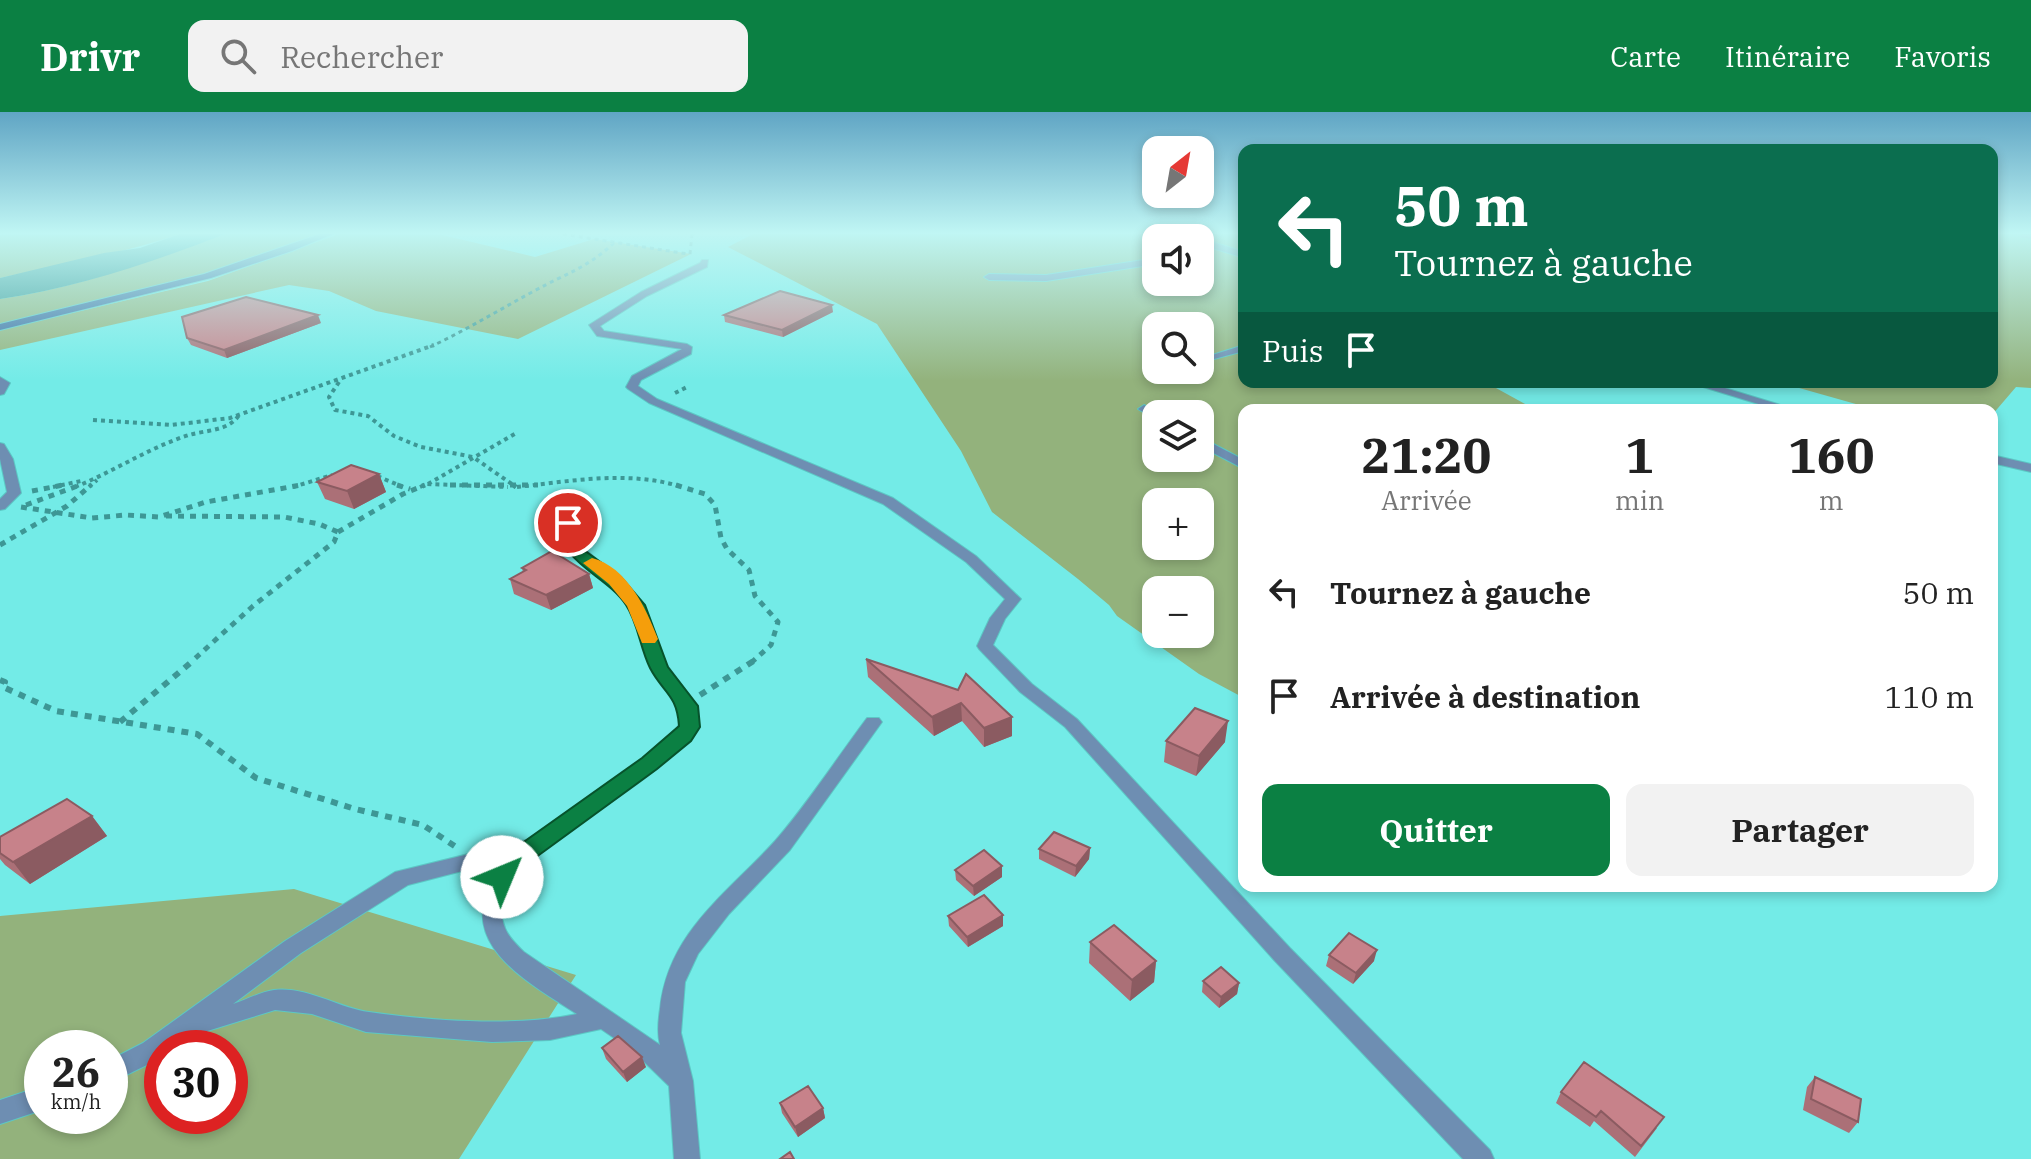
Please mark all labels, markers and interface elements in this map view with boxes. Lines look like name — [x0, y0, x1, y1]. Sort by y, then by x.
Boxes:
search box — [188, 20, 748, 92]
text: Drivr — [40, 32, 140, 81]
icon: search — [216, 34, 260, 78]
text: Rechercher — [280, 37, 443, 76]
text: Carte — [1610, 38, 1681, 75]
text: Itinéraire — [1725, 38, 1850, 75]
text: Favoris — [1894, 38, 1991, 75]
north arrow — [1142, 136, 1214, 208]
map controls — [1142, 136, 1214, 648]
text: 50 m — [1394, 169, 1529, 241]
icon: left — [1262, 176, 1366, 280]
button: sound — [1142, 224, 1214, 296]
text: Tournez à gauche — [1394, 239, 1693, 286]
button: search — [1142, 312, 1214, 384]
icon: arrive — [1339, 328, 1383, 372]
text: Puis — [1262, 331, 1323, 370]
button: layers — [1142, 400, 1214, 472]
text: 21:20 — [1362, 424, 1491, 486]
text: 1 — [1625, 424, 1654, 486]
text: 160 — [1788, 424, 1874, 486]
text: Arrivée — [1381, 483, 1472, 517]
text: min — [1615, 483, 1664, 517]
text: m — [1819, 483, 1844, 517]
button: + — [1142, 488, 1214, 560]
pin — [534, 489, 602, 557]
icon: arrive — [546, 501, 590, 545]
icon: left — [1262, 570, 1306, 614]
text: Tournez à gauche — [1330, 573, 1591, 612]
text: 50 m — [1902, 573, 1974, 612]
button: − — [1142, 576, 1214, 648]
icon: arrive — [1262, 674, 1306, 718]
text: Arrivée à destination — [1330, 677, 1640, 716]
text: 110 m — [1884, 677, 1974, 716]
button: Quitter — [1262, 784, 1610, 876]
button: Partager — [1626, 784, 1974, 876]
position arrow — [460, 835, 544, 919]
speed limit sign: 30 — [144, 1030, 248, 1134]
text: 26 — [52, 1046, 100, 1098]
text: km/h — [51, 1088, 101, 1115]

